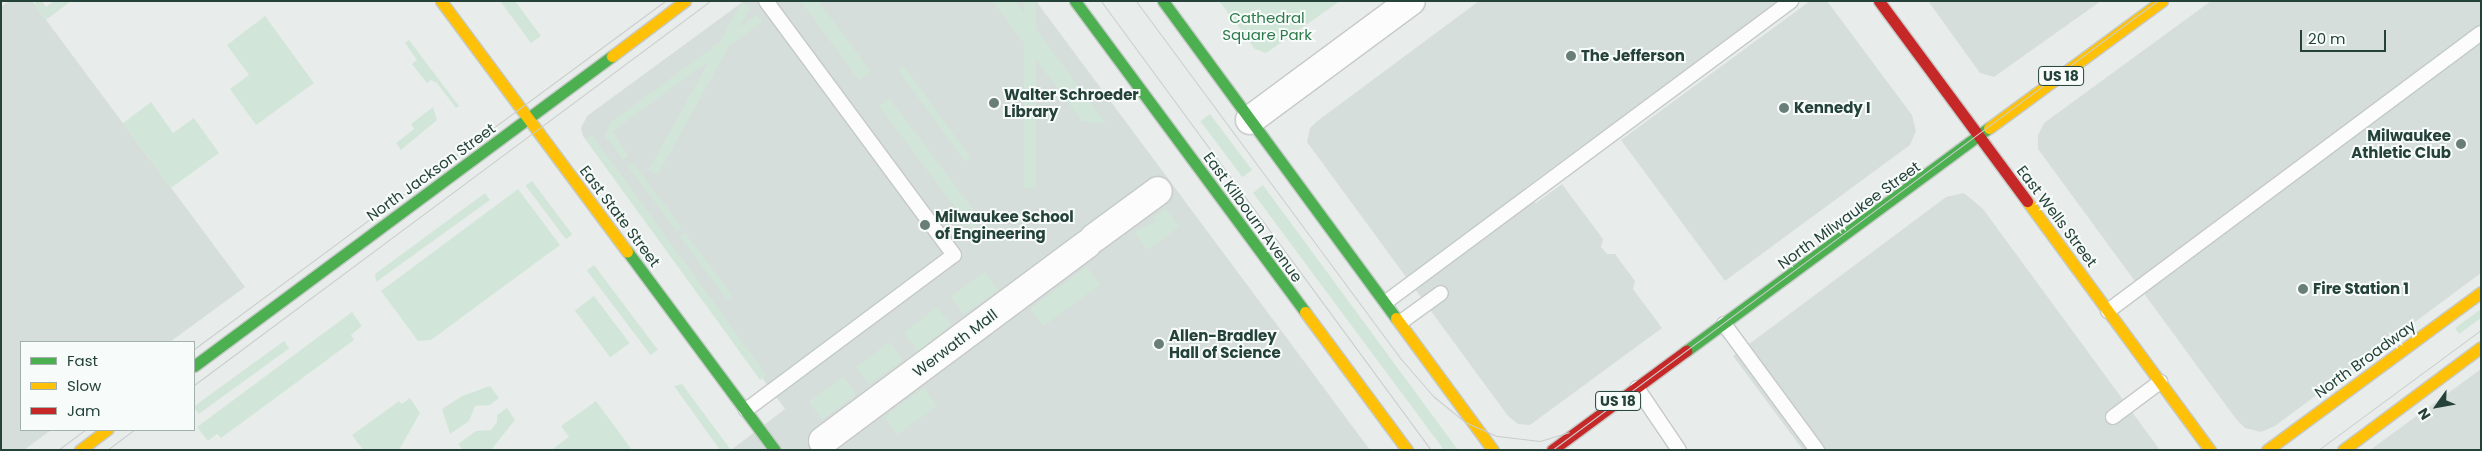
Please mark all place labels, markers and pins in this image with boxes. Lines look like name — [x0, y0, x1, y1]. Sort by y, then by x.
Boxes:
place label: The Jefferson — [1581, 47, 1685, 65]
marker: The Jefferson — [1565, 50, 1577, 62]
place label: Walter Schroeder Library — [1004, 85, 1139, 120]
marker: Walter Schroeder Library — [988, 97, 1000, 109]
place label: Kennedy I — [1794, 99, 1870, 117]
marker: Kennedy I — [1778, 102, 1790, 114]
place label: Milwaukee Athletic Club — [2351, 126, 2451, 161]
marker: Milwaukee Athletic Club — [2455, 138, 2467, 150]
place label: Milwaukee School of Engineering — [935, 207, 1074, 242]
marker: Milwaukee School of Engineering — [919, 219, 931, 231]
place label: Fire Station 1 — [2313, 280, 2409, 298]
marker: Fire Station 1 — [2297, 283, 2309, 295]
place label: Allen-Bradley Hall of Science — [1169, 326, 1281, 361]
marker: Allen-Bradley Hall of Science — [1153, 338, 1165, 350]

